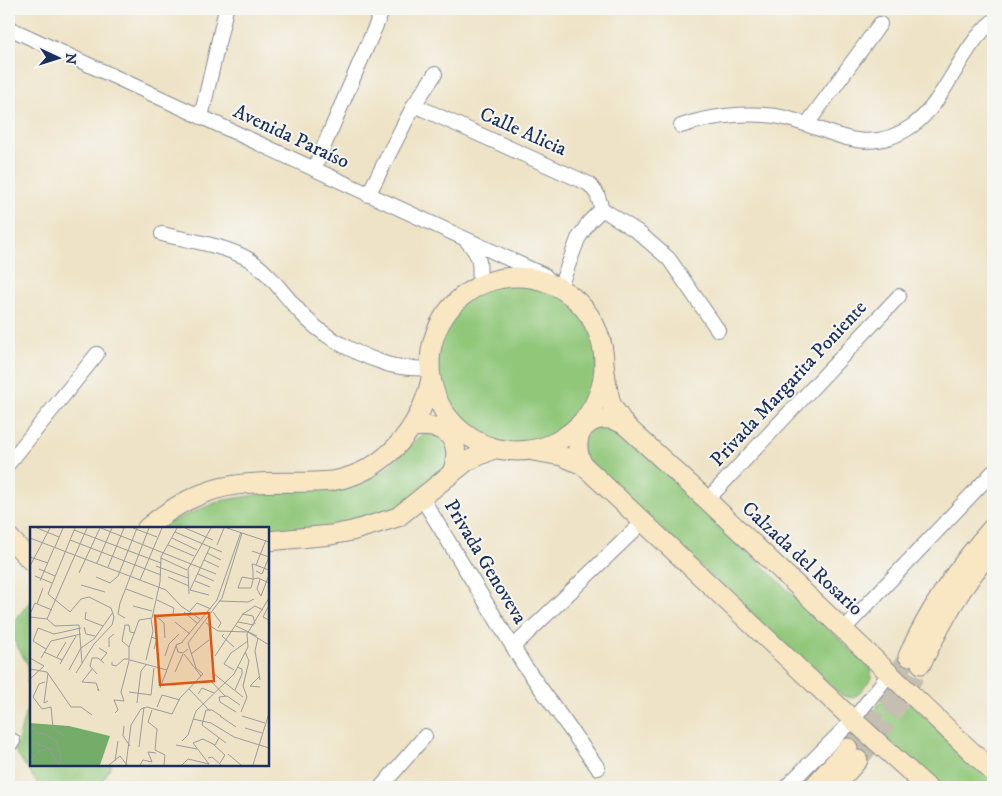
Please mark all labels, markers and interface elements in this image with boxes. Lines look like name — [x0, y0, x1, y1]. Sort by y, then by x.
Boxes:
north arrow — [32, 32, 82, 82]
text: N — [61, 52, 79, 66]
street label: Avenida Paraíso — [229, 99, 353, 175]
street label: Calle Alicia — [476, 102, 571, 162]
street label: Privada Margarita Poniente — [705, 296, 873, 472]
street label: Privada Genoveva — [438, 495, 532, 629]
street label: Calzada del Rosario — [736, 496, 868, 622]
inset map — [30, 527, 269, 766]

